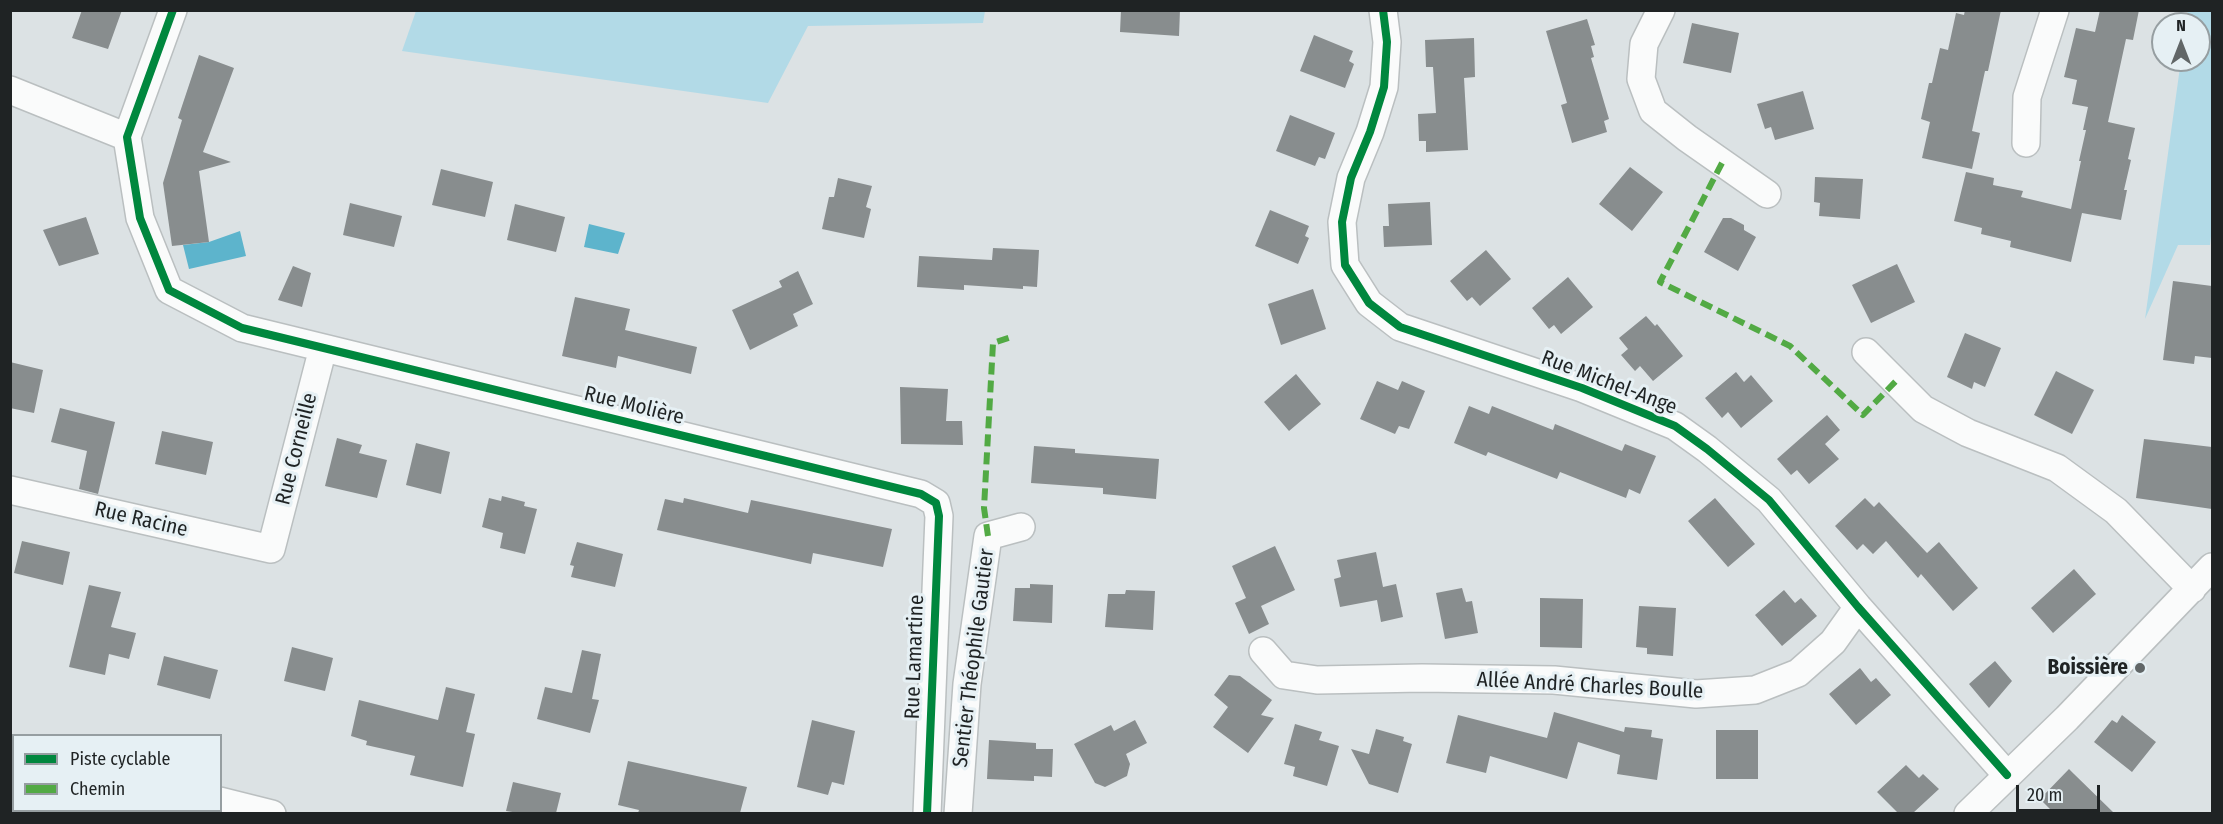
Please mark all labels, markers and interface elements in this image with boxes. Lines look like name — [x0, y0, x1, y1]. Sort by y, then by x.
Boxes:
north arrow — [2151, 12, 2211, 72]
text: N — [2176, 16, 2186, 35]
street label: Rue Michel-Ange — [1538, 346, 1680, 420]
street label: Rue Molière — [581, 381, 687, 431]
street label: Rue Corneille — [271, 390, 323, 508]
street label: Rue Racine — [92, 497, 190, 543]
street label: Sentier Théophile Gautier — [948, 547, 1000, 769]
street label: Rue Lamartine — [900, 594, 930, 720]
place label: Boissière — [2048, 655, 2128, 681]
marker: Boissière — [2133, 661, 2147, 675]
street label: Allée André Charles Boulle — [1476, 667, 1704, 705]
legend — [12, 734, 222, 812]
text: Piste cyclable — [70, 748, 170, 770]
scale bar — [2019, 773, 2103, 811]
text: Chemin — [70, 778, 125, 800]
text: 20 m — [2027, 784, 2062, 806]

